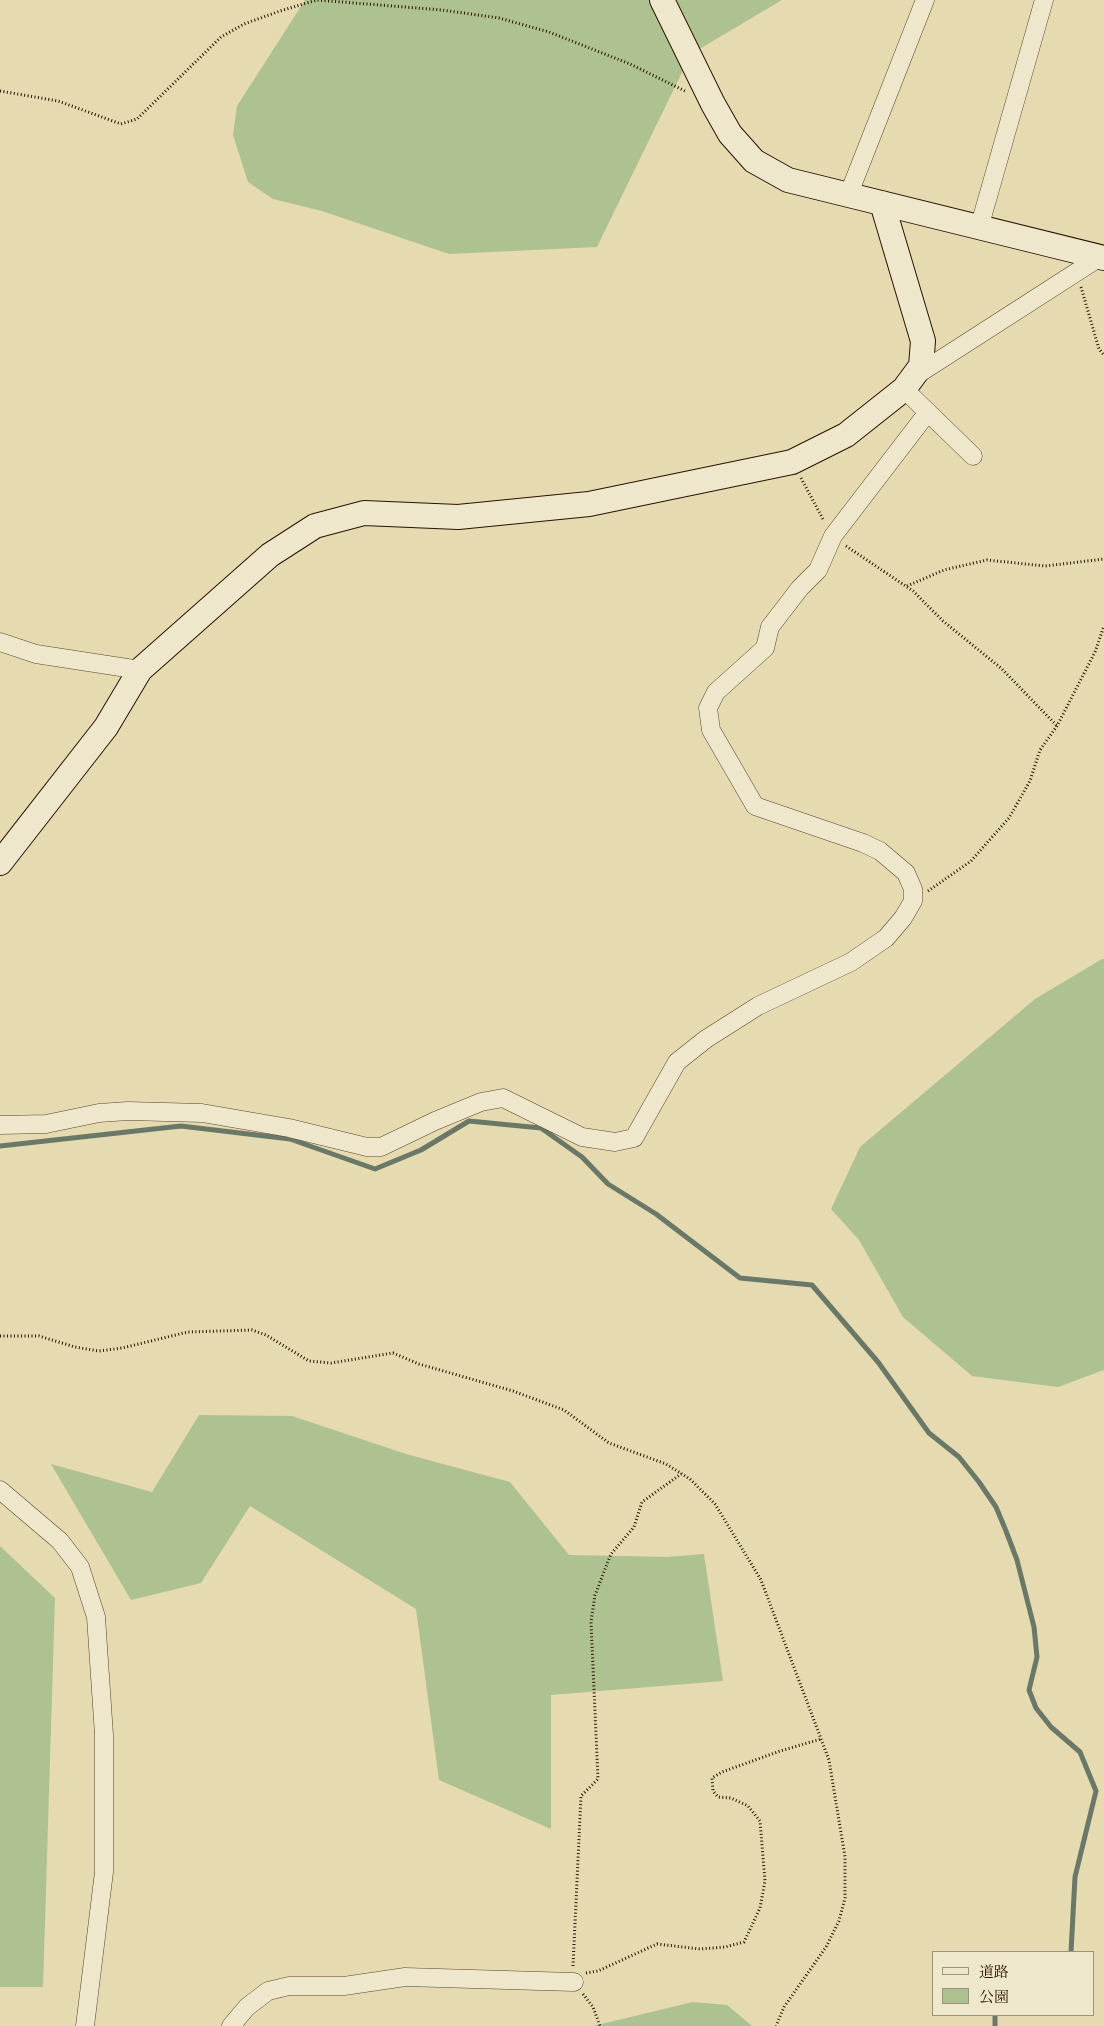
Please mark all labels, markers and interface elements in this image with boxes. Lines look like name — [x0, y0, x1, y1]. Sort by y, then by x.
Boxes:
legend — [932, 1951, 1094, 2016]
text: 道路 — [979, 1963, 1009, 1982]
text: 公園 — [979, 1988, 1009, 2007]

